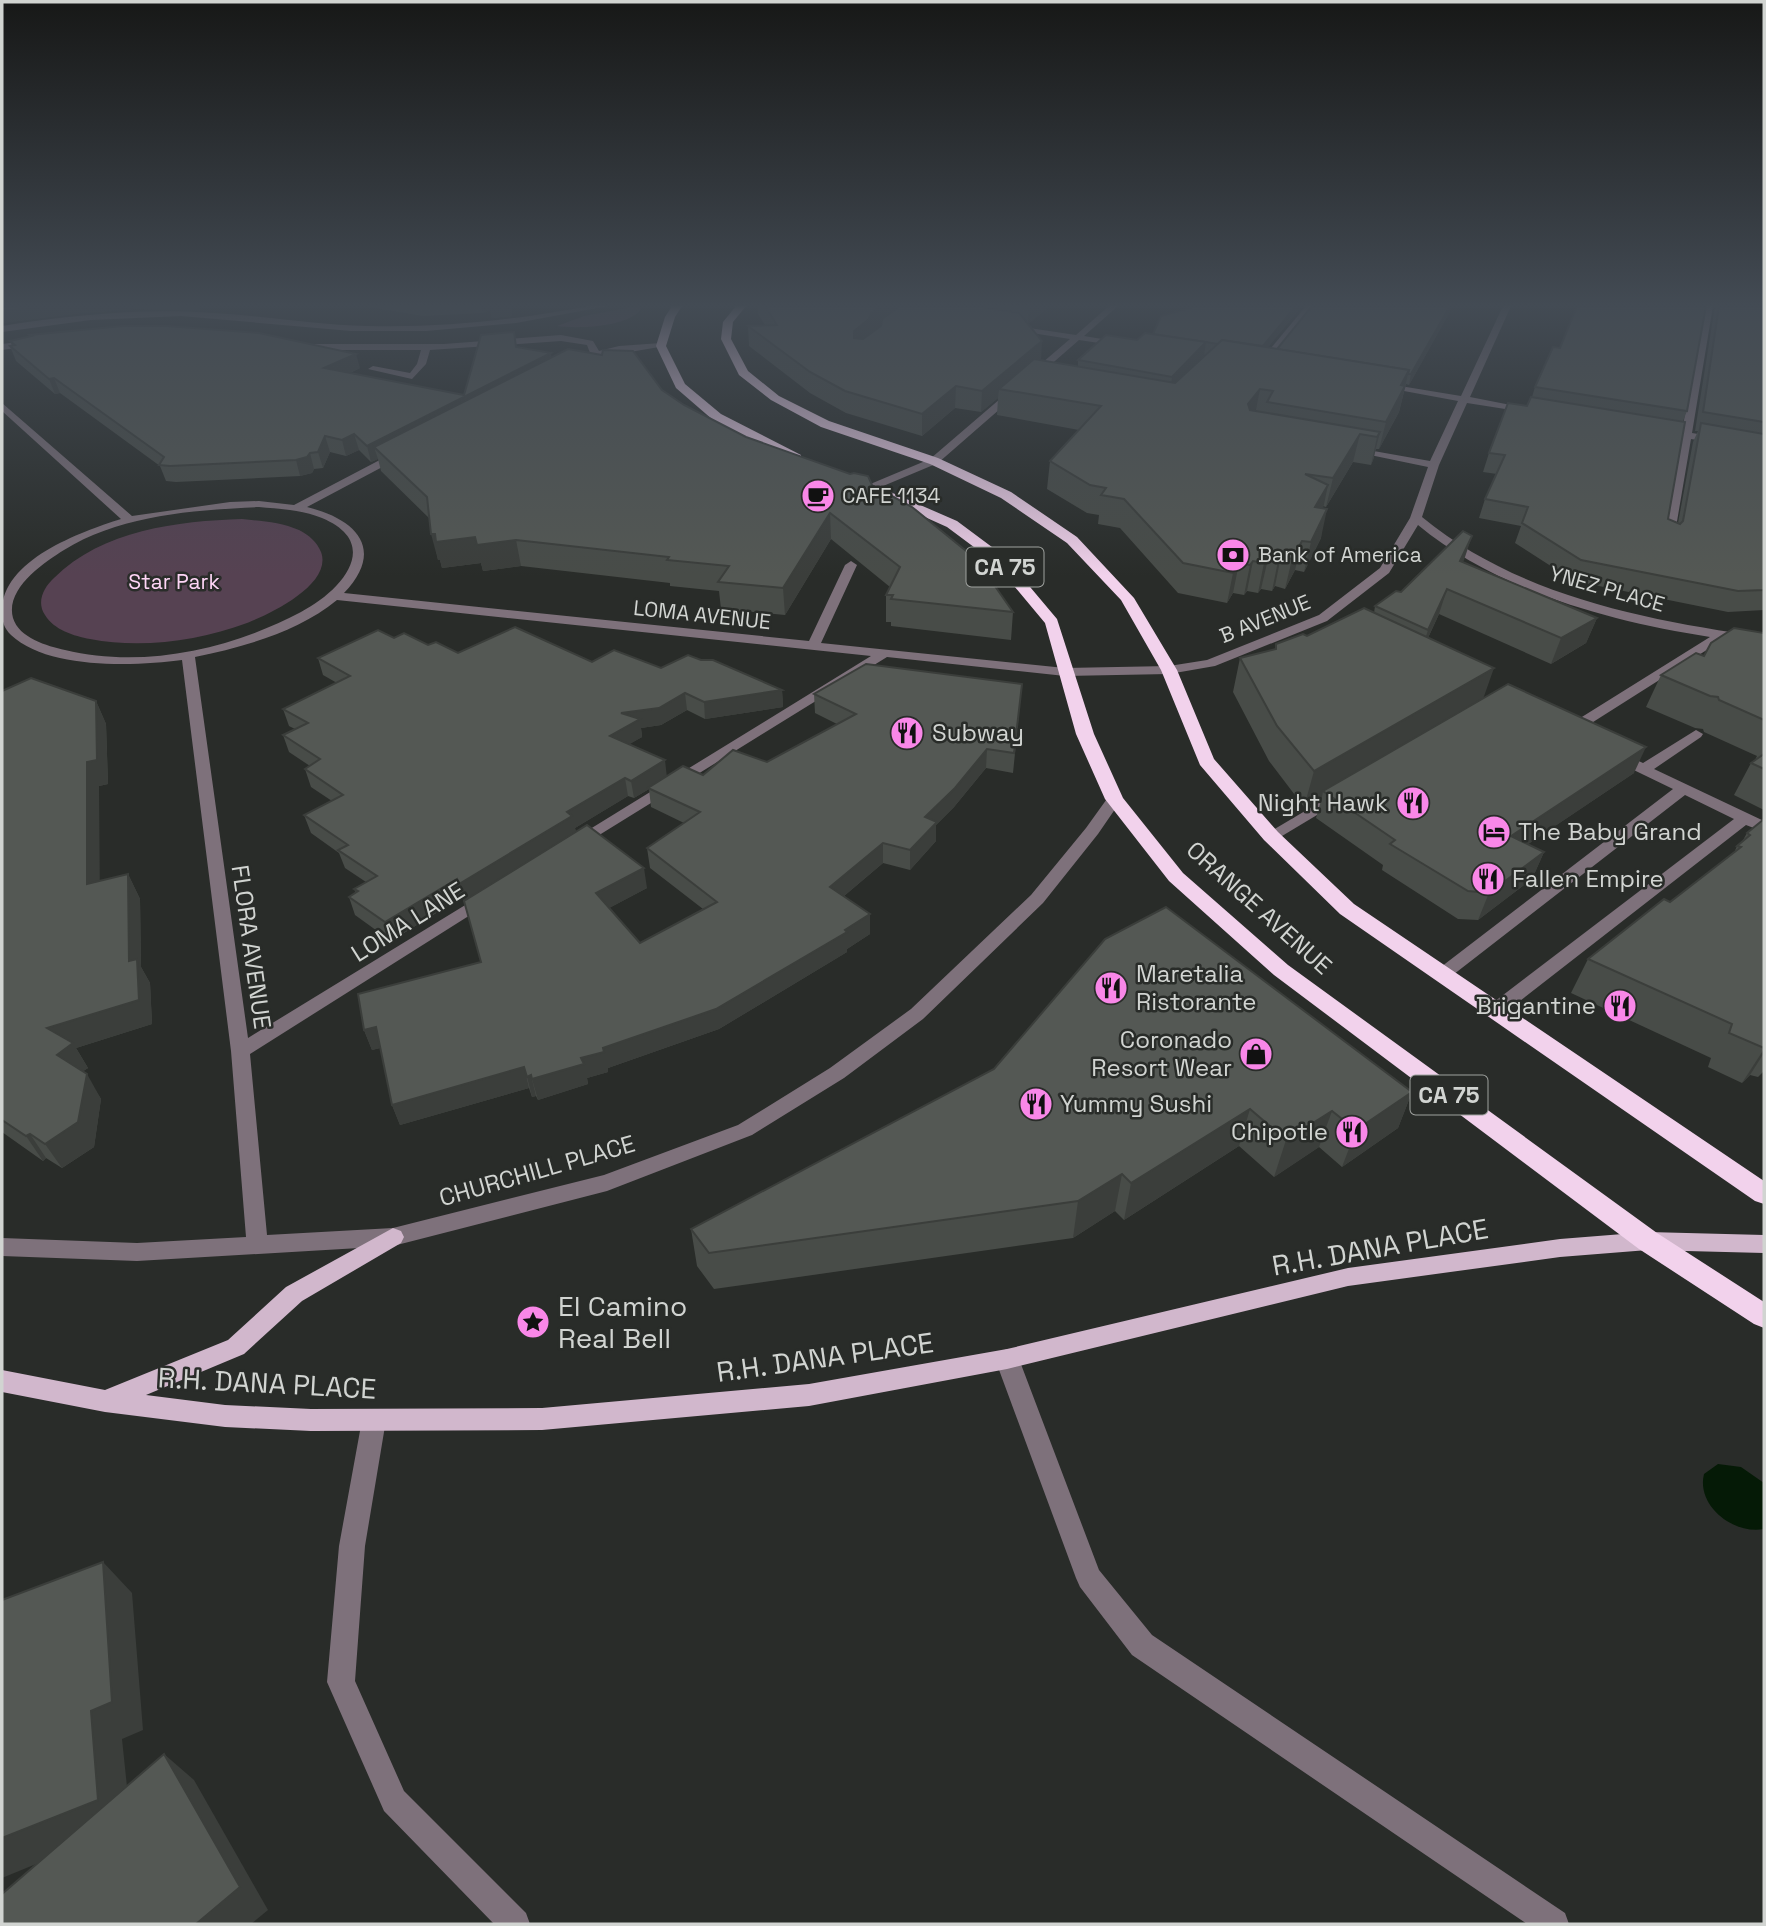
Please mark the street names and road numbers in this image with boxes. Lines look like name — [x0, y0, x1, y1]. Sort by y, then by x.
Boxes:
road number: CA 75 — [967, 548, 1044, 586]
street label: YNEZ PLACE — [1546, 559, 1668, 618]
street label: B AVENUE — [1215, 588, 1314, 649]
street label: LOMA AVENUE — [632, 594, 772, 635]
street label: ORANGE AVENUE — [1180, 834, 1338, 981]
street label: FLORA AVENUE — [225, 863, 278, 1031]
street label: LOMA LANE — [345, 874, 470, 969]
road number: CA 75 — [1410, 1076, 1488, 1114]
street label: CHURCHILL PLACE — [435, 1128, 638, 1213]
street label: R.H. DANA PLACE — [1269, 1210, 1491, 1284]
street label: R.H. DANA PLACE — [714, 1324, 936, 1390]
street label: R.H. DANA PLACE — [157, 1359, 377, 1407]

